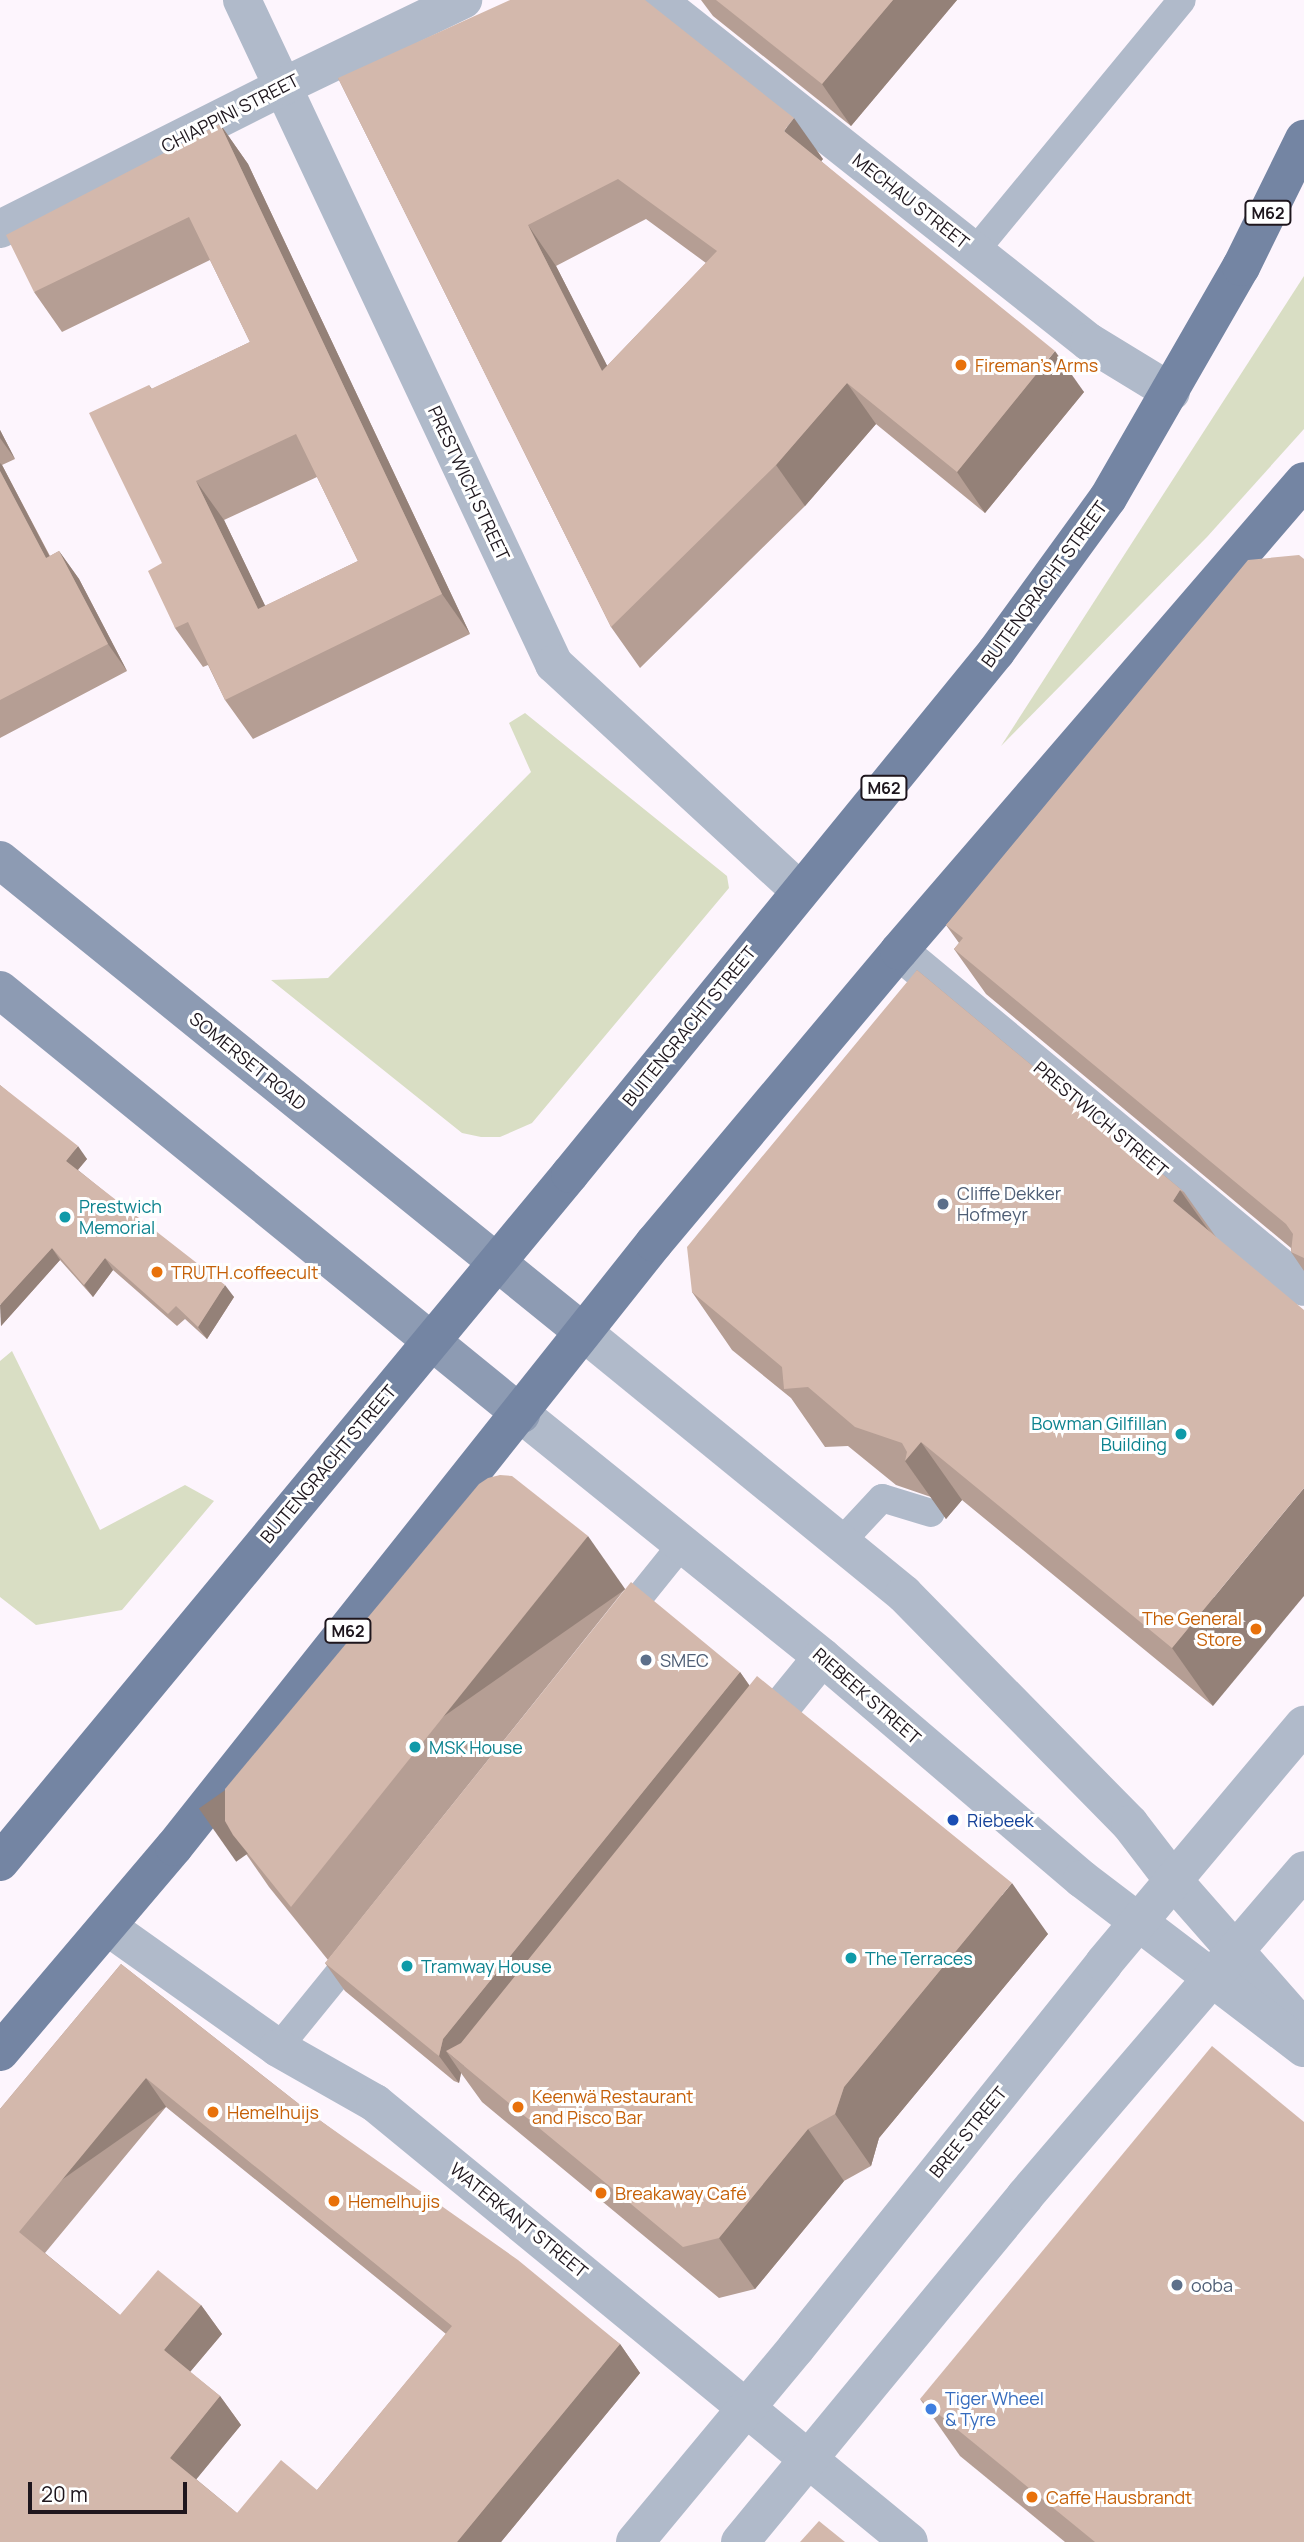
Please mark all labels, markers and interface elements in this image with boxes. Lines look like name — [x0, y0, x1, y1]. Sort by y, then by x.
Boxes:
street label: CHIAPPINI STREET — [158, 69, 302, 157]
street label: MECHAU STREET — [848, 149, 974, 253]
road number: M62 — [1244, 200, 1292, 226]
place label: Fireman's Arms — [975, 354, 1098, 376]
marker: Fireman's Arms — [953, 357, 969, 373]
street label: PRESTWICH STREET — [424, 402, 514, 564]
street label: BUITENGRACHT STREET — [976, 497, 1112, 671]
road number: M62 — [860, 776, 908, 800]
street label: BUITENGRACHT STREET — [618, 941, 760, 1111]
street label: SOMERSET ROAD — [185, 1007, 311, 1115]
street label: PRESTWICH STREET — [1030, 1057, 1172, 1181]
place label: Cliffe Dekker Hofmeyr — [957, 1183, 1061, 1226]
place label: Prestwich Memorial — [79, 1196, 162, 1238]
marker: Cliffe Dekker Hofmeyr — [935, 1196, 951, 1212]
marker: Prestwich Memorial — [57, 1209, 73, 1225]
place label: TRUTH.coffeecult — [171, 1261, 318, 1283]
marker: TRUTH.coffeecult — [149, 1264, 165, 1280]
street label: BUITENGRACHT STREET — [255, 1380, 401, 1548]
place label: Bowman Gilfillan Building — [1031, 1413, 1167, 1456]
marker: Bowman Gilfillan Building — [1173, 1426, 1189, 1442]
place label: The General Store — [1142, 1608, 1242, 1650]
road number: M62 — [324, 1618, 372, 1644]
marker: The General Store — [1248, 1621, 1264, 1637]
street label: RIEBEEK STREET — [809, 1643, 925, 1749]
place label: SMEC — [660, 1649, 709, 1671]
marker: SMEC — [638, 1652, 654, 1668]
place label: MSK House — [429, 1736, 523, 1758]
marker: MSK House — [407, 1739, 423, 1755]
place label: Riebeek — [967, 1809, 1034, 1831]
marker: Riebeek — [945, 1812, 961, 1828]
place label: The Terraces — [865, 1947, 973, 1969]
marker: The Terraces — [843, 1950, 859, 1966]
place label: Tramway House — [421, 1955, 552, 1977]
marker: Tramway House — [399, 1958, 415, 1974]
street label: BREE STREET — [925, 2082, 1011, 2182]
place label: Keenwä Restaurant and Pisco Bar — [532, 2086, 694, 2128]
marker: Keenwä Restaurant and Pisco Bar — [510, 2099, 526, 2115]
place label: Hemelhuijs — [227, 2101, 319, 2123]
marker: Hemelhuijs — [205, 2104, 221, 2120]
street label: WATERKANT STREET — [446, 2158, 592, 2282]
place label: Breakaway Café — [615, 2182, 747, 2204]
marker: Breakaway Café — [593, 2185, 609, 2201]
place label: Hemelhujis — [348, 2190, 440, 2212]
marker: Hemelhujis — [326, 2193, 342, 2209]
place label: ooba — [1191, 2274, 1233, 2296]
marker: ooba — [1169, 2277, 1185, 2293]
place label: Tiger Wheel & Tyre — [945, 2388, 1044, 2430]
marker: Tiger Wheel & Tyre — [923, 2401, 939, 2417]
scale bar — [32, 2468, 191, 2512]
text: 20 m — [41, 2480, 88, 2508]
place label: Caffe Hausbrandt — [1046, 2486, 1192, 2508]
marker: Caffe Hausbrandt — [1024, 2489, 1040, 2505]

